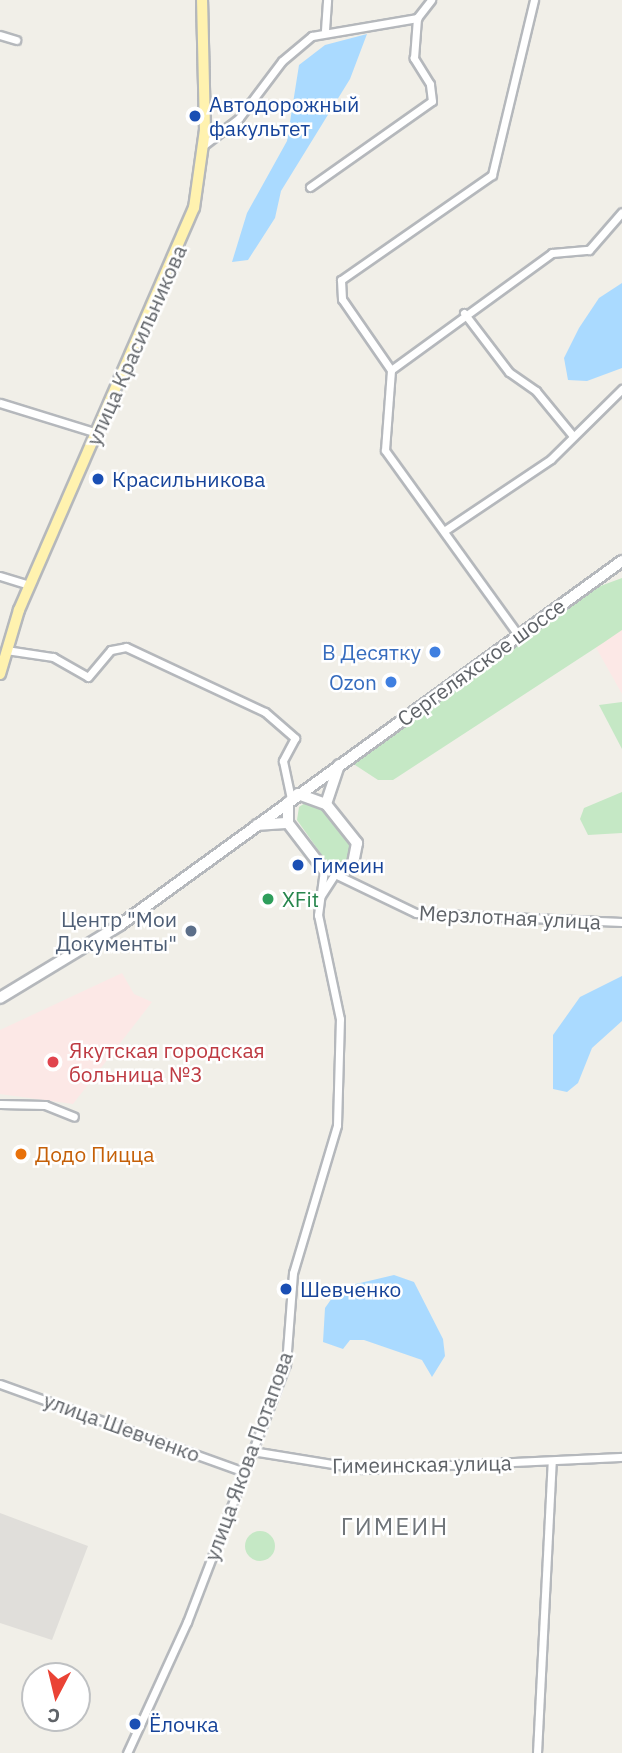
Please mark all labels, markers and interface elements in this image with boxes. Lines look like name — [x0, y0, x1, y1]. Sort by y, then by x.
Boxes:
place label: Автодорожный факультет — [209, 91, 359, 141]
marker: Автодорожный факультет — [187, 108, 203, 124]
street label: улица Красильникова — [80, 241, 192, 449]
place label: Красильникова — [112, 466, 265, 492]
marker: Красильникова — [90, 471, 106, 487]
street label: Сергеляхское шоссе — [392, 593, 570, 731]
place label: В Десятку — [322, 639, 421, 665]
marker: В Десятку — [427, 644, 443, 660]
place label: Ozon — [329, 669, 377, 695]
marker: Ozon — [383, 674, 399, 690]
place label: Гимеин — [312, 852, 384, 878]
marker: Гимеин — [290, 857, 306, 873]
place label: XFit — [282, 886, 319, 912]
marker: XFit — [260, 891, 276, 907]
street label: Мерзлотная улица — [418, 900, 602, 934]
place label: Центр "Мои Документы" — [56, 906, 177, 956]
marker: Центр "Мои Документы" — [183, 923, 199, 939]
place label: Якутская городская больница №3 — [69, 1037, 265, 1087]
marker: Якутская городская больница №3 — [43, 1052, 63, 1072]
place label: Додо Пицца — [35, 1141, 154, 1167]
marker: Додо Пицца — [13, 1146, 29, 1162]
place label: Шевченко — [300, 1276, 401, 1302]
marker: Шевченко — [278, 1281, 294, 1297]
street label: улица Якова Потапова — [198, 1348, 298, 1564]
street label: улица Шевченко — [40, 1387, 204, 1467]
street label: Гимеинская улица — [332, 1450, 512, 1478]
district label: ГИМЕИН — [342, 1513, 448, 1541]
north arrow — [21, 1662, 91, 1732]
text: С — [46, 1703, 61, 1729]
place label: Ёлочка — [149, 1711, 219, 1737]
marker: Ёлочка — [127, 1716, 143, 1732]

